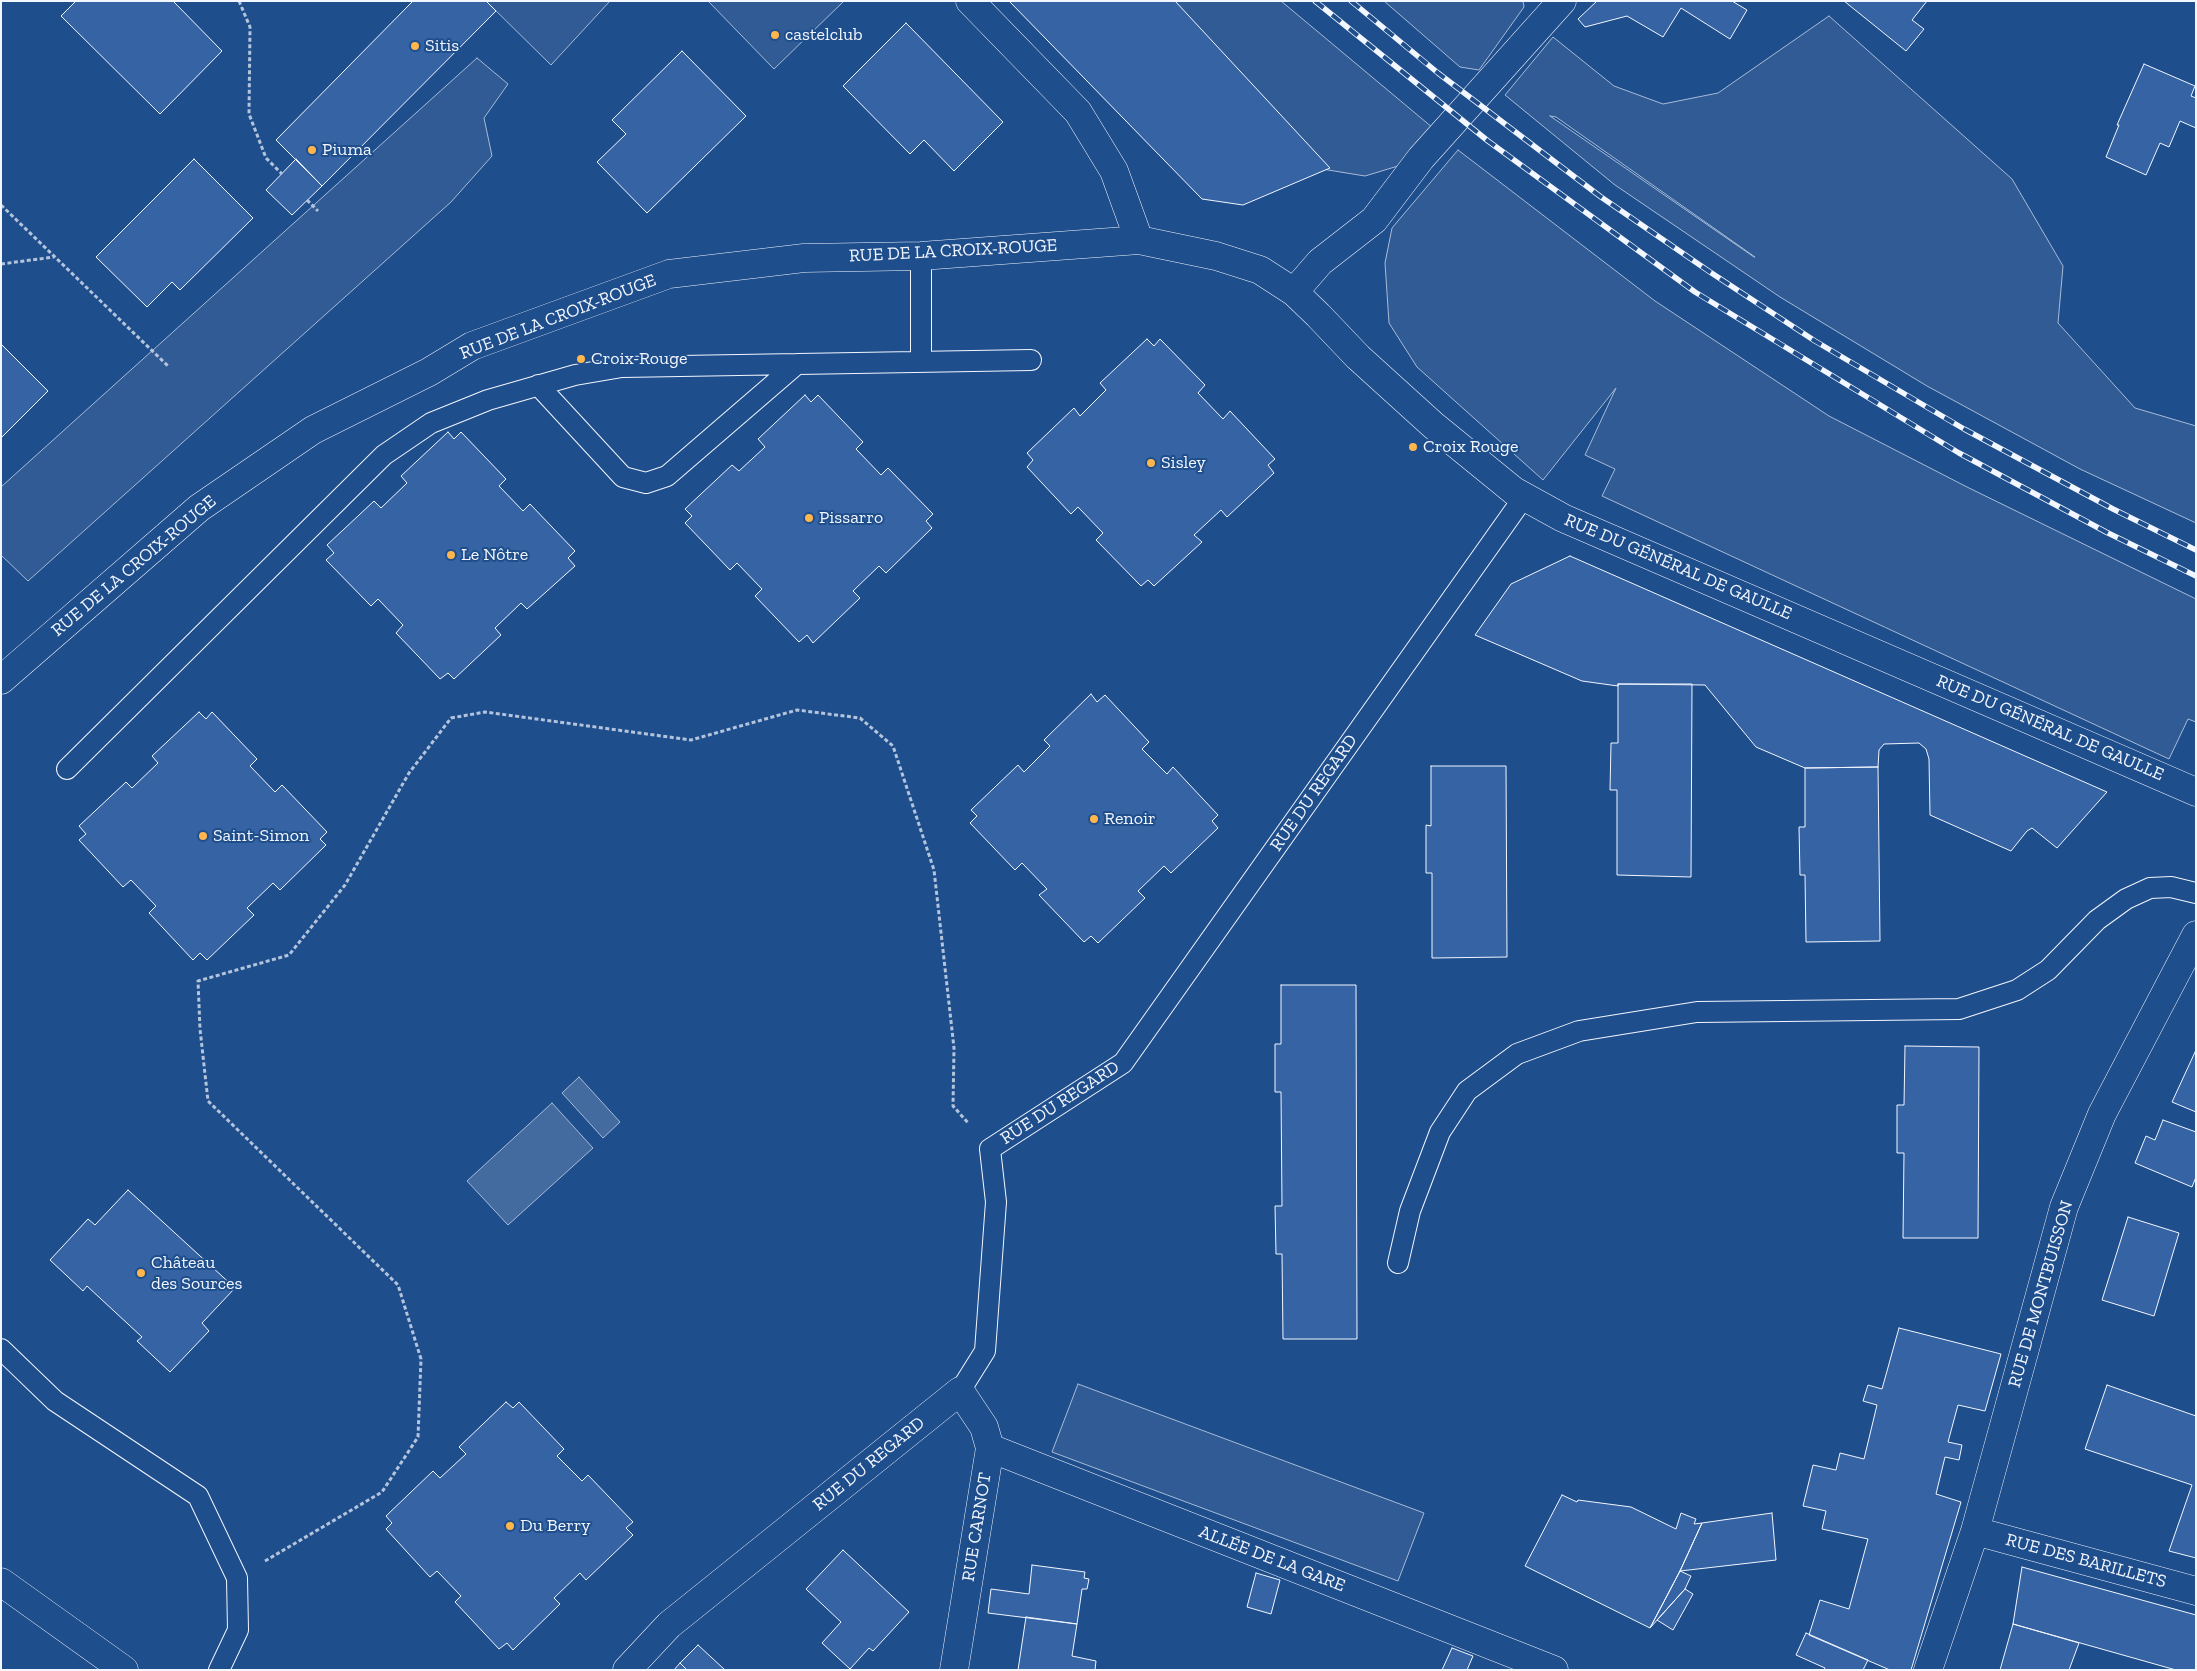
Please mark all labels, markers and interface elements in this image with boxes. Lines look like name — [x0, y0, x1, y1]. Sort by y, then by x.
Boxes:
place label: castelclub — [785, 24, 863, 46]
marker: castelclub — [769, 29, 781, 41]
place label: Sitis — [425, 35, 459, 57]
marker: Sitis — [409, 40, 421, 52]
place label: Piuma — [322, 139, 372, 161]
marker: Piuma — [306, 144, 318, 156]
street label: RUE DE LA CROIX-ROUGE — [848, 235, 1058, 267]
street label: RUE DE LA CROIX-ROUGE — [457, 270, 659, 364]
place label: Croix-Rouge — [591, 348, 687, 370]
marker: Croix-Rouge — [575, 353, 587, 365]
place label: Croix Rouge — [1423, 436, 1518, 458]
marker: Croix Rouge — [1407, 441, 1419, 453]
place label: Sisley — [1161, 452, 1206, 474]
marker: Sisley — [1145, 457, 1157, 469]
street label: RUE DE LA CROIX-ROUGE — [47, 491, 221, 641]
place label: Pissarro — [819, 507, 883, 529]
street label: RUE DU GÉNÉRAL DE GAULLE — [1561, 509, 1795, 625]
marker: Pissarro — [803, 512, 815, 524]
place label: Le Nôtre — [461, 544, 528, 566]
marker: Le Nôtre — [445, 549, 457, 561]
street label: RUE DU GÉNÉRAL DE GAULLE — [1933, 670, 2167, 786]
street label: RUE DU REGARD — [1266, 731, 1362, 855]
place label: Renoir — [1104, 808, 1155, 830]
marker: Renoir — [1088, 813, 1100, 825]
place label: Saint-Simon — [213, 825, 309, 847]
marker: Saint-Simon — [197, 830, 209, 842]
street label: RUE DU REGARD — [996, 1057, 1124, 1149]
street label: RUE DE MONTBUISSON — [2004, 1198, 2078, 1390]
place label: Château des Sources — [151, 1252, 242, 1294]
marker: Château des Sources — [135, 1267, 147, 1279]
street label: RUE DU REGARD — [809, 1412, 929, 1516]
street label: RUE CARNOT — [958, 1471, 996, 1583]
place label: Du Berry — [520, 1515, 591, 1537]
marker: Du Berry — [504, 1520, 516, 1532]
street label: ALLÉE DE LA GARE — [1196, 1521, 1348, 1597]
street label: RUE DES BARILLETS — [2003, 1529, 2169, 1593]

